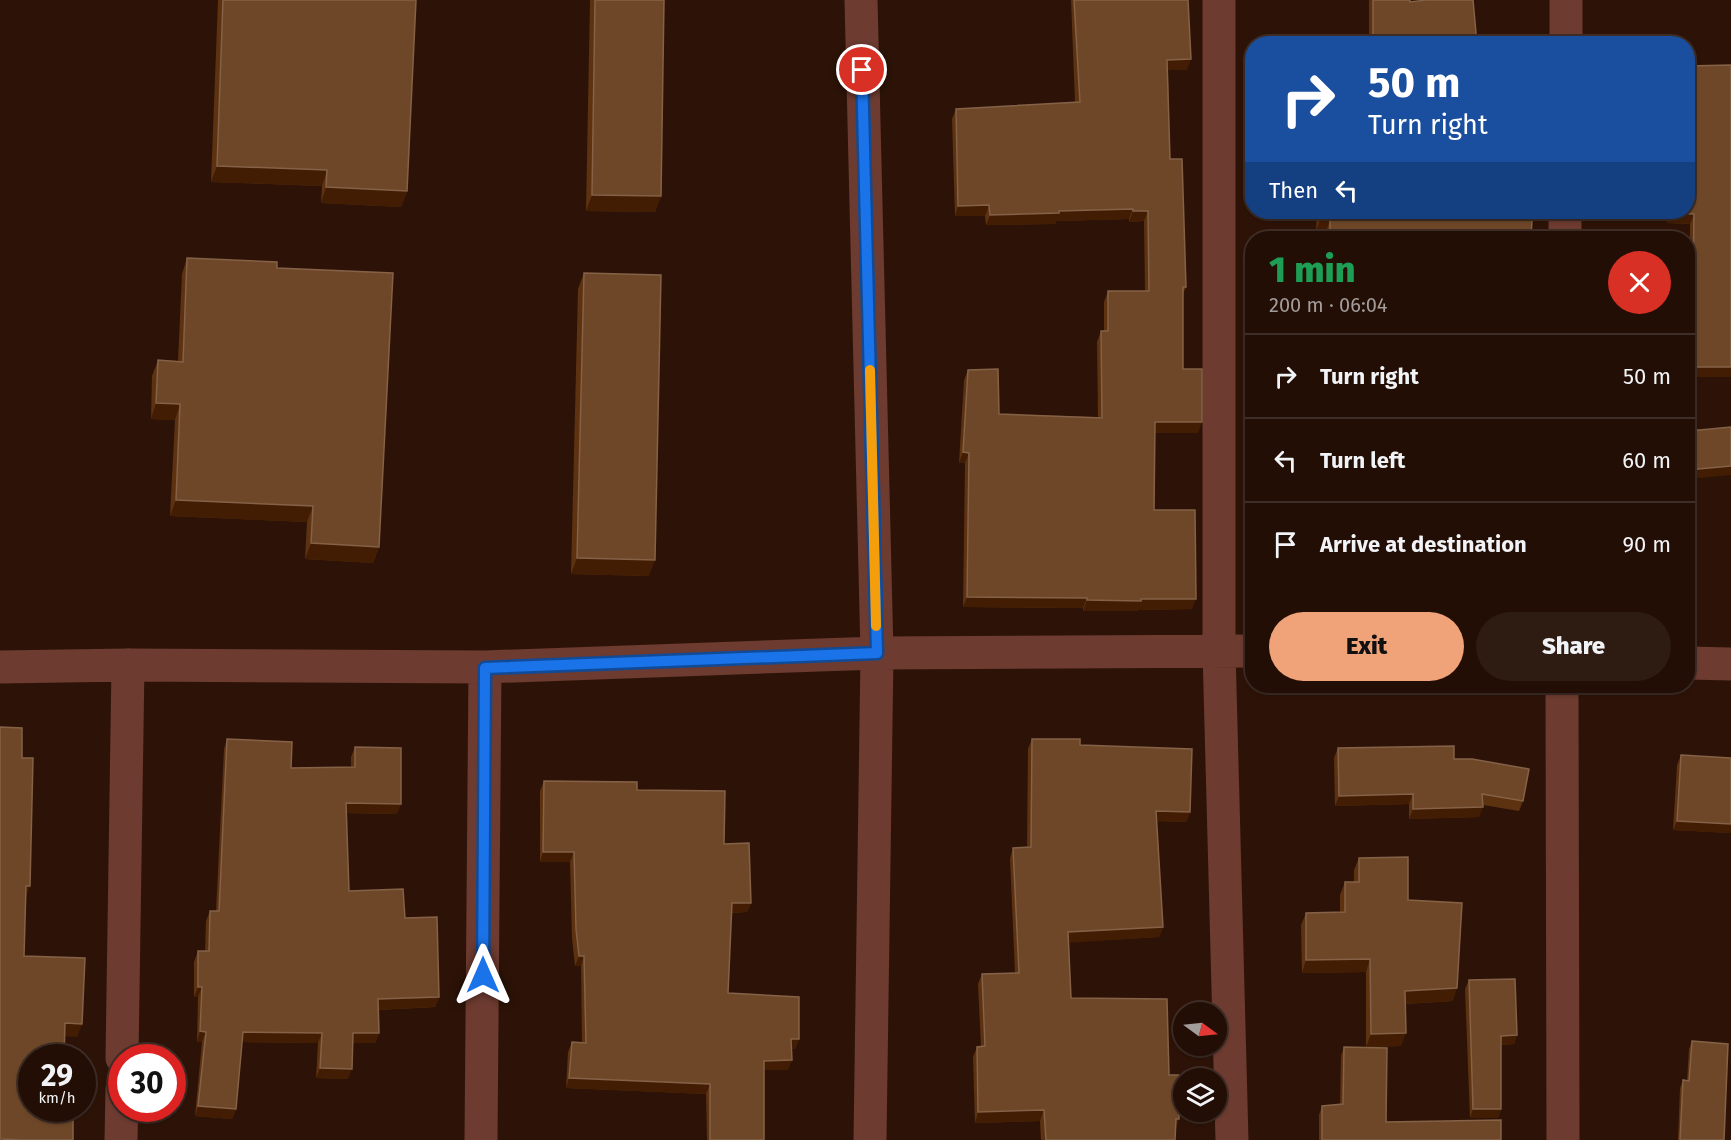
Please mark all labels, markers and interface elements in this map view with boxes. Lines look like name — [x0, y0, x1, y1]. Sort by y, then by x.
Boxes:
pin — [836, 44, 887, 95]
icon: arrive — [845, 53, 878, 86]
text: 50 m — [1368, 58, 1461, 108]
icon: right — [1269, 60, 1347, 138]
text: Turn right — [1368, 109, 1488, 141]
icon: left — [1330, 174, 1363, 207]
text: Then — [1269, 177, 1318, 204]
text: 1 min — [1269, 248, 1355, 292]
button: close — [1608, 251, 1671, 314]
text: 200 m · 06:04 — [1269, 293, 1387, 317]
icon: right — [1269, 360, 1302, 393]
text: Turn right — [1320, 363, 1419, 390]
text: 50 m — [1623, 363, 1671, 390]
icon: left — [1269, 444, 1302, 477]
text: Turn left — [1320, 447, 1405, 474]
text: 60 m — [1622, 447, 1671, 474]
icon: arrive — [1269, 528, 1302, 561]
text: Arrive at destination — [1320, 531, 1527, 558]
text: 90 m — [1622, 531, 1671, 558]
button: Exit — [1269, 612, 1464, 681]
button: Share — [1476, 612, 1671, 681]
position arrow — [451, 943, 515, 1007]
north arrow — [1173, 1002, 1227, 1056]
map controls — [1173, 1002, 1227, 1122]
speed limit sign: 30 — [108, 1044, 186, 1122]
text: 29 — [41, 1058, 73, 1094]
button: layers — [1173, 1068, 1227, 1122]
text: km/h — [38, 1089, 76, 1107]

